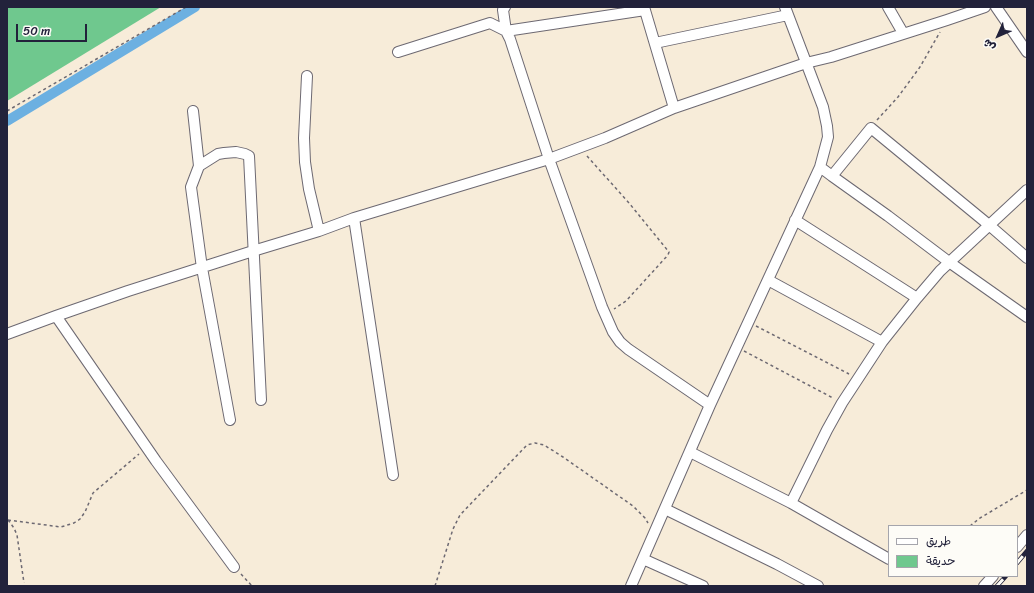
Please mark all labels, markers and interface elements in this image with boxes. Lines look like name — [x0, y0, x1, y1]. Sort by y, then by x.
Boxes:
scale bar — [18, 16, 89, 42]
north arrow — [978, 16, 1018, 56]
text: 50 m — [23, 20, 50, 42]
text: ش — [978, 34, 1000, 56]
legend — [888, 525, 1018, 577]
text: طريق — [926, 530, 951, 552]
text: حديقة — [926, 550, 955, 572]

